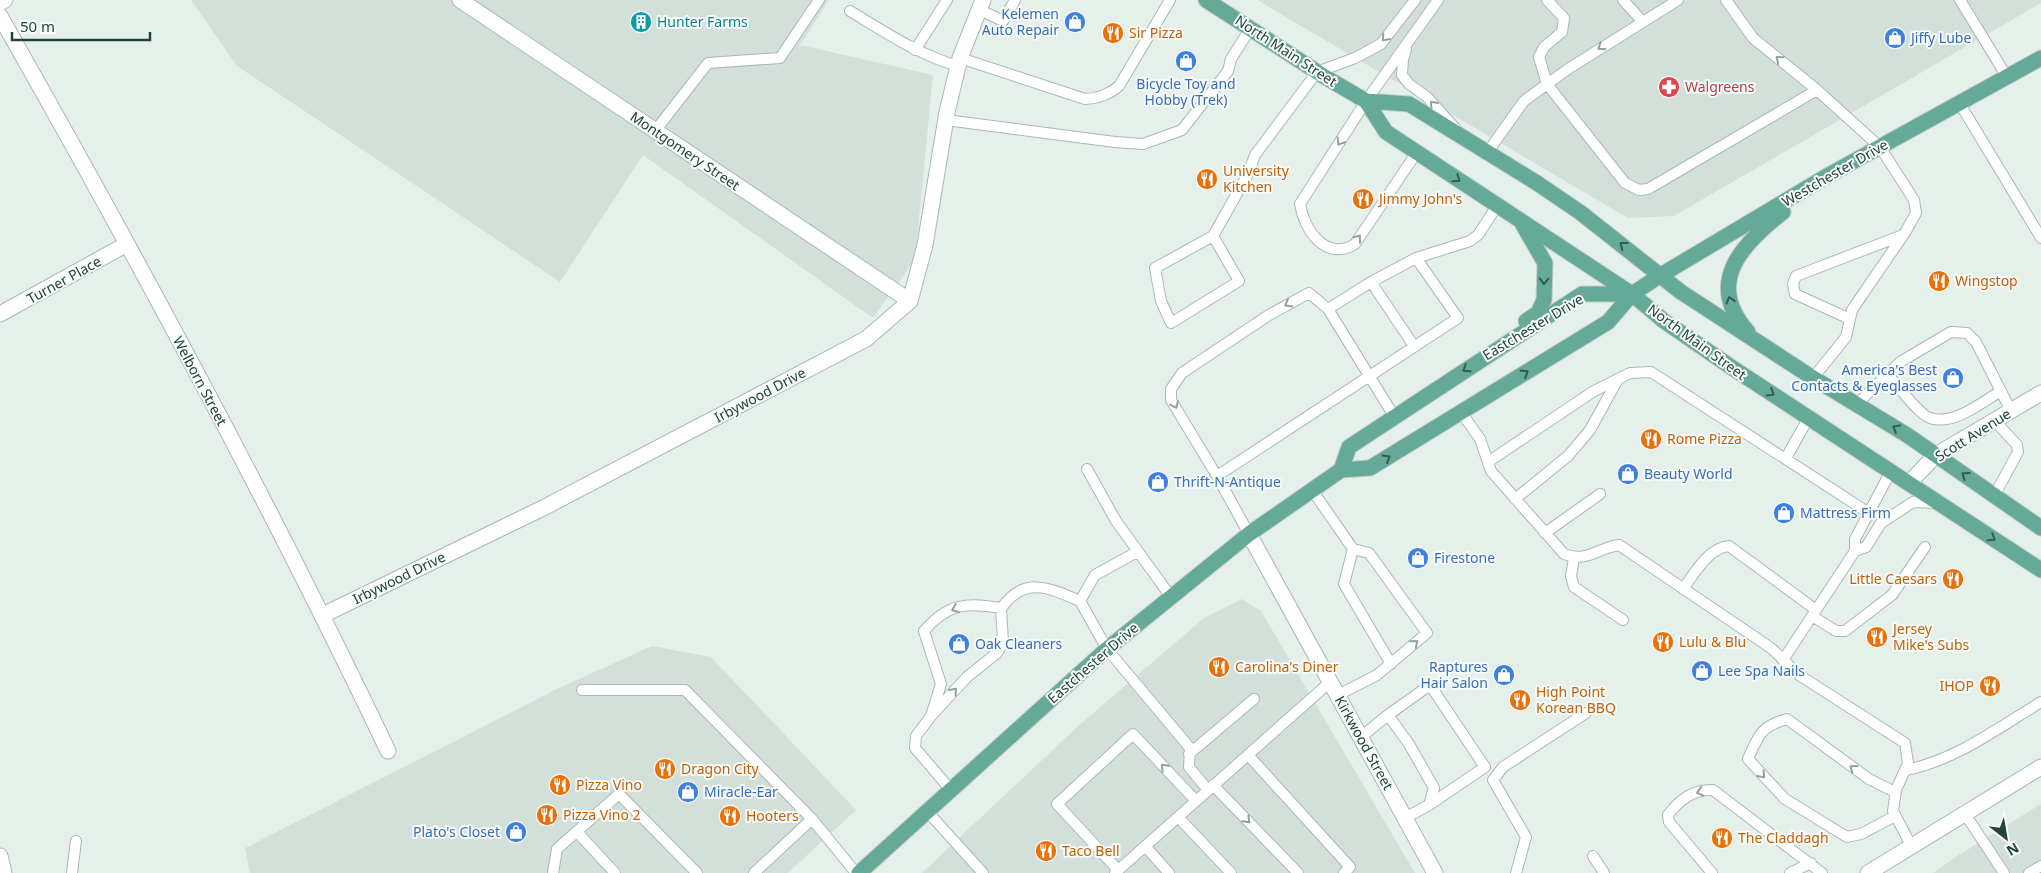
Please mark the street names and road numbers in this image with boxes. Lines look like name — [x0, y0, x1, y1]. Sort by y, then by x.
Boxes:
street label: North Main Street — [1232, 11, 1341, 91]
street label: Montgomery Street — [627, 107, 744, 194]
street label: Westchester Drive — [1778, 134, 1891, 211]
street label: Turner Place — [23, 251, 104, 308]
street label: Eastchester Drive — [1479, 289, 1587, 364]
street label: North Main Street — [1644, 299, 1751, 384]
street label: Welborn Street — [169, 333, 232, 429]
street label: Irbywood Drive — [711, 362, 809, 427]
street label: Scott Avenue — [1931, 404, 2014, 465]
street label: Irbywood Drive — [349, 547, 448, 608]
street label: Eastchester Drive — [1043, 618, 1142, 707]
street label: Kirkwood Street — [1331, 692, 1398, 793]

